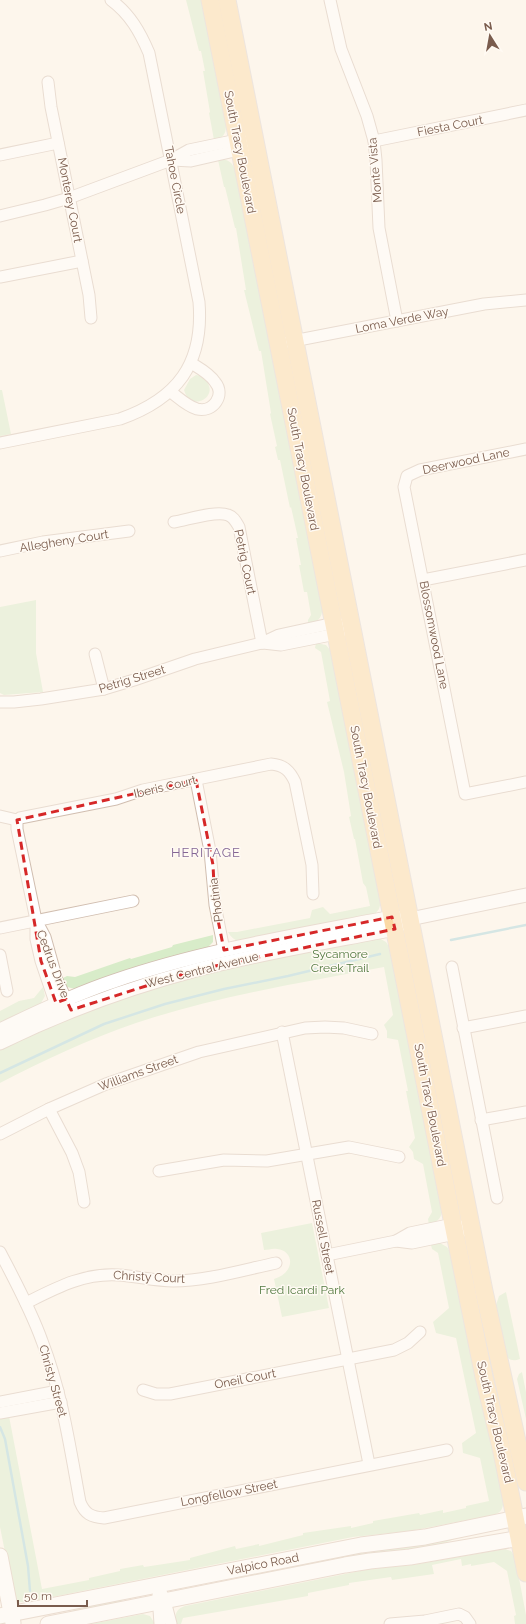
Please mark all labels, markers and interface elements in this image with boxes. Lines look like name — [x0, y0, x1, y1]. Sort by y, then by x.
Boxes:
north arrow — [470, 16, 510, 56]
text: N — [483, 19, 494, 34]
street label: South Tracy Boulevard — [221, 89, 259, 215]
street label: Fiesta Court — [416, 113, 484, 139]
street label: Monte Vista — [365, 137, 385, 203]
street label: Tahoe Circle — [162, 145, 188, 215]
street label: Monterey Court — [55, 156, 85, 244]
street label: Loma Verde Way — [354, 304, 450, 336]
street label: South Tracy Boulevard — [284, 406, 322, 532]
street label: Deerwood Lane — [421, 445, 511, 477]
street label: Allegheny Court — [18, 527, 110, 555]
street label: Petrig Court — [231, 528, 259, 596]
street label: Blossomwood Lane — [417, 580, 451, 690]
street label: Petrig Street — [97, 662, 167, 696]
street label: South Tracy Boulevard — [347, 724, 385, 850]
street label: Iberis Court — [132, 773, 198, 801]
district label: HERITAGE — [171, 845, 241, 860]
street label: Photinia — [206, 877, 226, 923]
street label: Cedrus Drive — [34, 928, 72, 1000]
park label: Sycamore Creek Trail — [311, 947, 370, 975]
street label: West Central Avenue — [144, 949, 260, 991]
street label: South Tracy Boulevard — [411, 1042, 449, 1168]
street label: Williams Street — [96, 1052, 180, 1094]
street label: Russell Street — [309, 1198, 337, 1276]
street label: Christy Court — [113, 1268, 185, 1286]
park label: Fred Icardi Park — [259, 1283, 346, 1297]
street label: Christy Street — [36, 1343, 70, 1419]
street label: South Tracy Boulevard — [474, 1360, 516, 1484]
street label: Oneil Court — [213, 1366, 277, 1392]
street label: Longfellow Street — [179, 1477, 279, 1509]
street label: Valpico Road — [226, 1550, 300, 1578]
scale bar — [18, 1582, 87, 1608]
text: 50 m — [24, 1589, 52, 1603]

